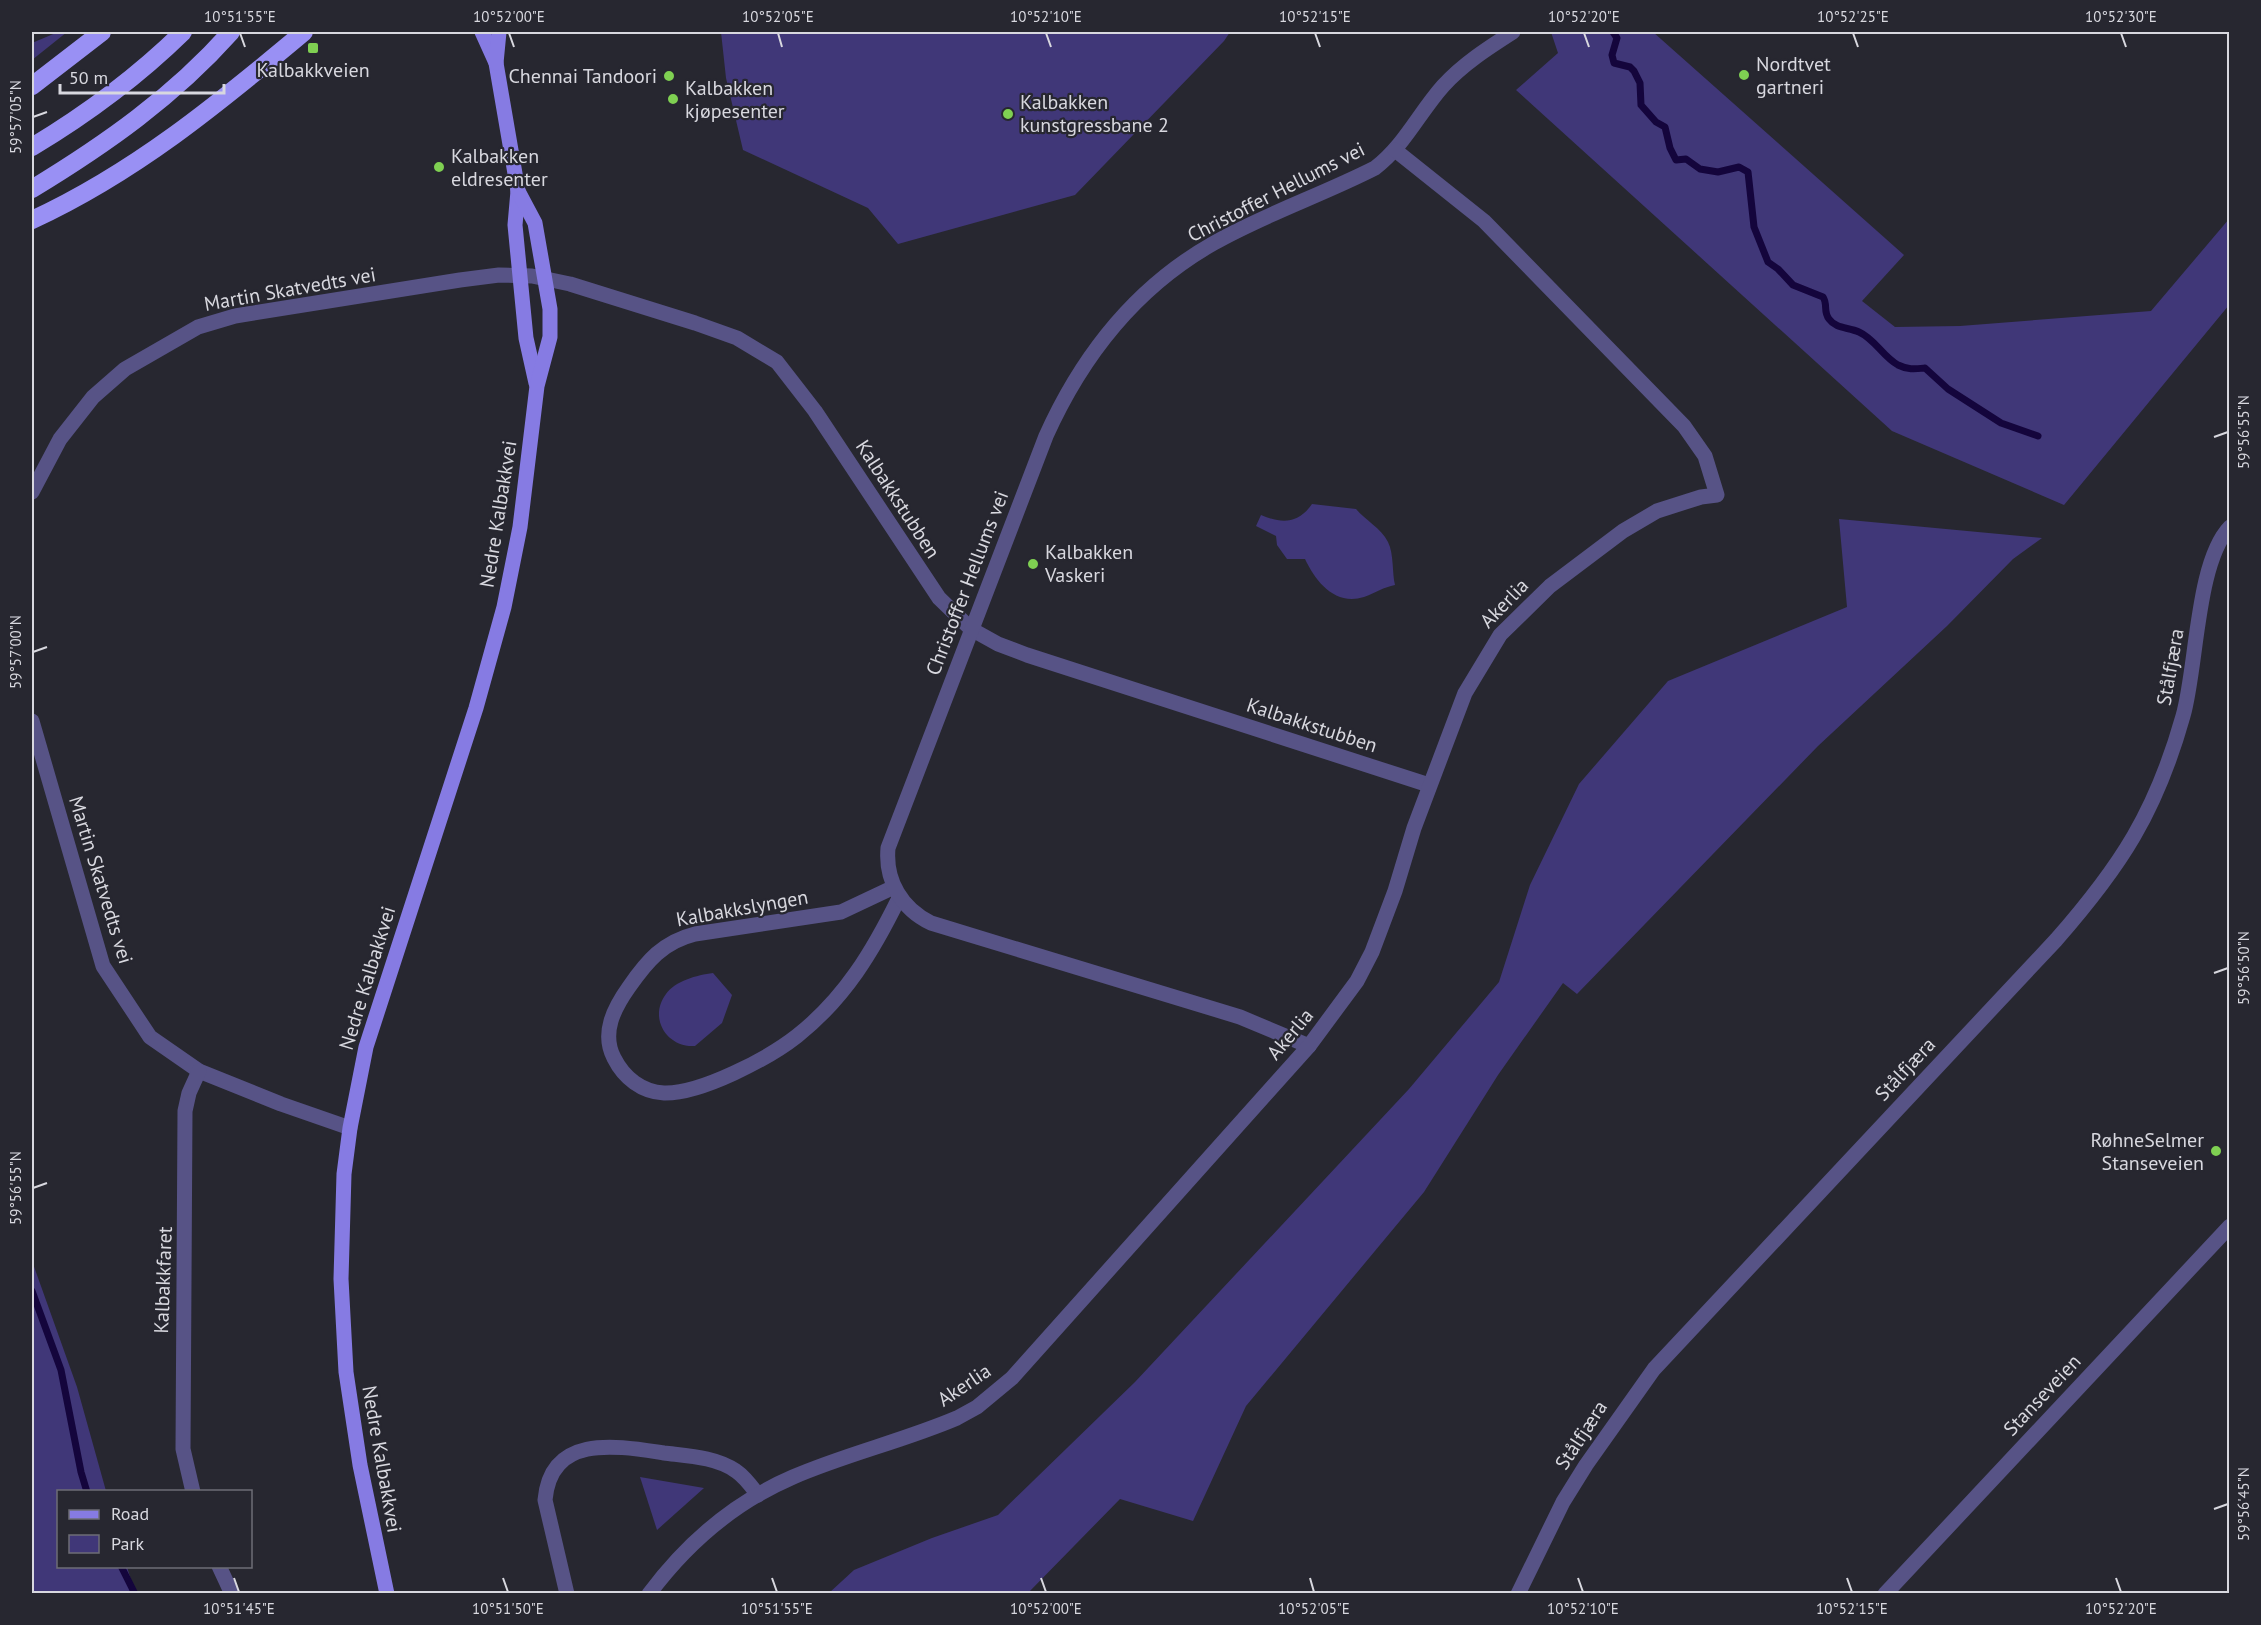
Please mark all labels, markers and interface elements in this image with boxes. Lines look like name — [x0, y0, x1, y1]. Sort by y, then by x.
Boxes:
text: 10°51'55"E — [204, 7, 276, 26]
text: 10°52'00"E — [473, 7, 545, 26]
text: 10°52'05"E — [742, 7, 814, 26]
text: 10°52'10"E — [1010, 7, 1082, 26]
text: 10°52'15"E — [1279, 7, 1351, 26]
text: 10°52'20"E — [1548, 7, 1620, 26]
text: 10°52'25"E — [1817, 7, 1889, 26]
text: 10°52'30"E — [2085, 7, 2157, 26]
marker: Kalbakkveien — [306, 41, 320, 55]
place label: Nordtvet gartneri — [1756, 51, 1831, 100]
scale bar — [60, 57, 224, 95]
place label: Kalbakkveien — [256, 57, 370, 83]
place label: Chennai Tandoori — [508, 63, 657, 89]
text: 50 m — [69, 66, 108, 89]
marker: Nordtvet gartneri — [1737, 68, 1751, 82]
marker: Chennai Tandoori — [662, 69, 676, 83]
place label: Kalbakken kjøpesenter — [685, 75, 785, 124]
text: 59°57'05"N — [6, 80, 25, 154]
place label: Kalbakken kunstgressbane 2 — [1020, 89, 1169, 138]
marker: Kalbakken kjøpesenter — [666, 92, 680, 106]
marker: Kalbakken kunstgressbane 2 — [1001, 107, 1015, 121]
street label: Christoffer Hellums vei — [1183, 136, 1369, 248]
place label: Kalbakken eldresenter — [451, 143, 548, 192]
marker: Kalbakken eldresenter — [432, 160, 446, 174]
street label: Martin Skatvedts vei — [202, 261, 378, 317]
text: 59°56'55"N — [2234, 395, 2253, 469]
street label: Kalbakkstubben — [850, 435, 946, 563]
street label: Nedre Kalbakkvei — [474, 438, 522, 590]
street label: Christoffer Hellums vei — [920, 487, 1014, 679]
place label: Kalbakken Vaskeri — [1044, 539, 1133, 588]
marker: Kalbakken Vaskeri — [1026, 557, 1040, 571]
street label: Akerlia — [1474, 573, 1534, 633]
text: 59°57'00"N — [6, 615, 25, 689]
street label: Stålfjæra — [2150, 627, 2190, 707]
street label: Kalbakkstubben — [1243, 692, 1381, 758]
street label: Martin Skatvedts vei — [63, 793, 139, 967]
street label: Kalbakkslyngen — [674, 884, 810, 932]
street label: Nedre Kalbakkvei — [333, 903, 401, 1053]
text: 59°56'50"N — [2234, 931, 2253, 1005]
street label: Akerlia — [1261, 1003, 1319, 1065]
street label: Stålfjæra — [1869, 1032, 1941, 1106]
place label: RøhneSelmer Stanseveien — [2090, 1127, 2204, 1176]
marker: RøhneSelmer Stanseveien — [2209, 1144, 2223, 1158]
text: 59°56'55"N — [6, 1151, 25, 1225]
street label: Kalbakkfaret — [148, 1226, 178, 1334]
street label: Stanseveien — [1998, 1349, 2086, 1441]
street label: Akerlia — [932, 1358, 996, 1412]
street label: Nedre Kalbakkvei — [356, 1383, 408, 1535]
street label: Stålfjæra — [1549, 1395, 1613, 1475]
text: 59°56'45"N — [2234, 1467, 2253, 1541]
legend — [57, 1490, 252, 1568]
text: Road — [111, 1502, 149, 1525]
text: Park — [111, 1532, 144, 1555]
text: 10°51'45"E — [203, 1599, 275, 1618]
text: 10°51'50"E — [472, 1599, 544, 1618]
text: 10°51'55"E — [741, 1599, 813, 1618]
text: 10°52'00"E — [1010, 1599, 1082, 1618]
text: 10°52'05"E — [1278, 1599, 1350, 1618]
text: 10°52'10"E — [1547, 1599, 1619, 1618]
text: 10°52'15"E — [1816, 1599, 1888, 1618]
text: 10°52'20"E — [2085, 1599, 2157, 1618]

